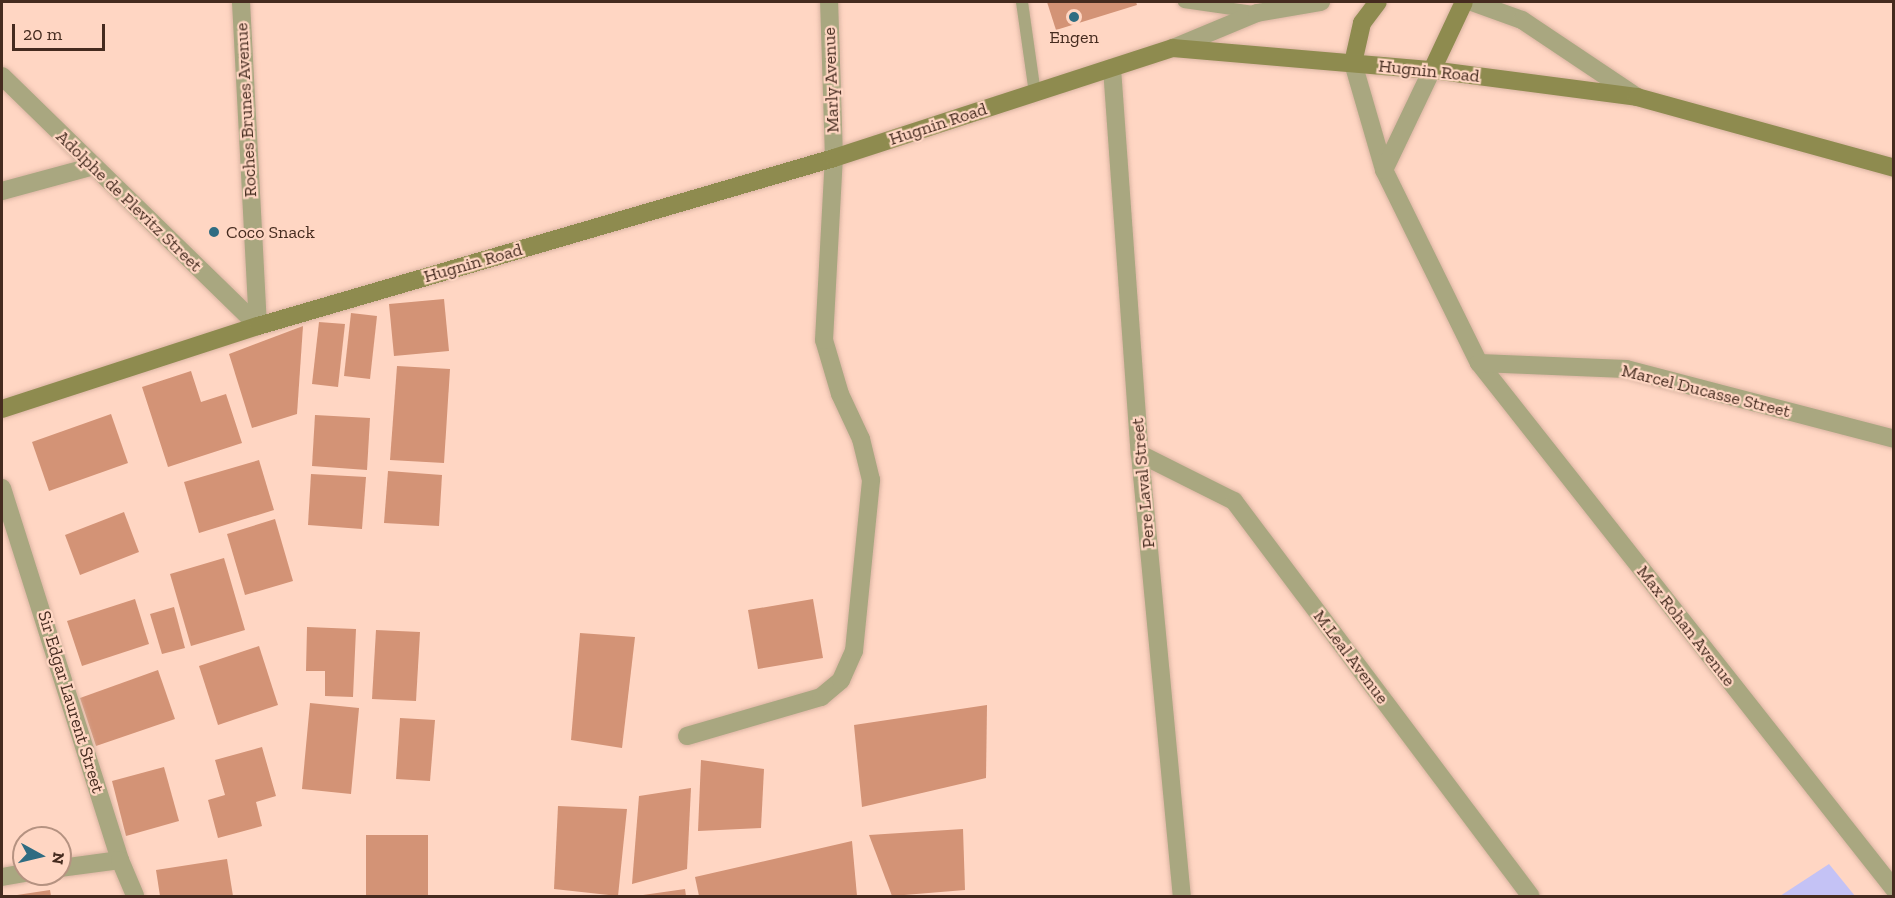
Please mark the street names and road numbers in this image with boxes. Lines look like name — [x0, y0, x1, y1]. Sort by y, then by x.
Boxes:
street label: Roches Brunes Avenue — [231, 22, 261, 198]
street label: Marly Avenue — [818, 26, 844, 134]
street label: Hugnin Road — [1377, 55, 1481, 87]
street label: Hugnin Road — [886, 98, 990, 150]
street label: Adolphe de Plevitz Street — [52, 126, 206, 276]
street label: Hugnin Road — [421, 239, 525, 287]
street label: Marcel Ducasse Street — [1619, 360, 1793, 422]
street label: Pere Laval Street — [1127, 417, 1159, 549]
street label: Max Rohan Avenue — [1632, 561, 1740, 691]
street label: M.Leal Avenue — [1309, 606, 1393, 708]
street label: Sir Edgar Laurent Street — [33, 608, 109, 796]

